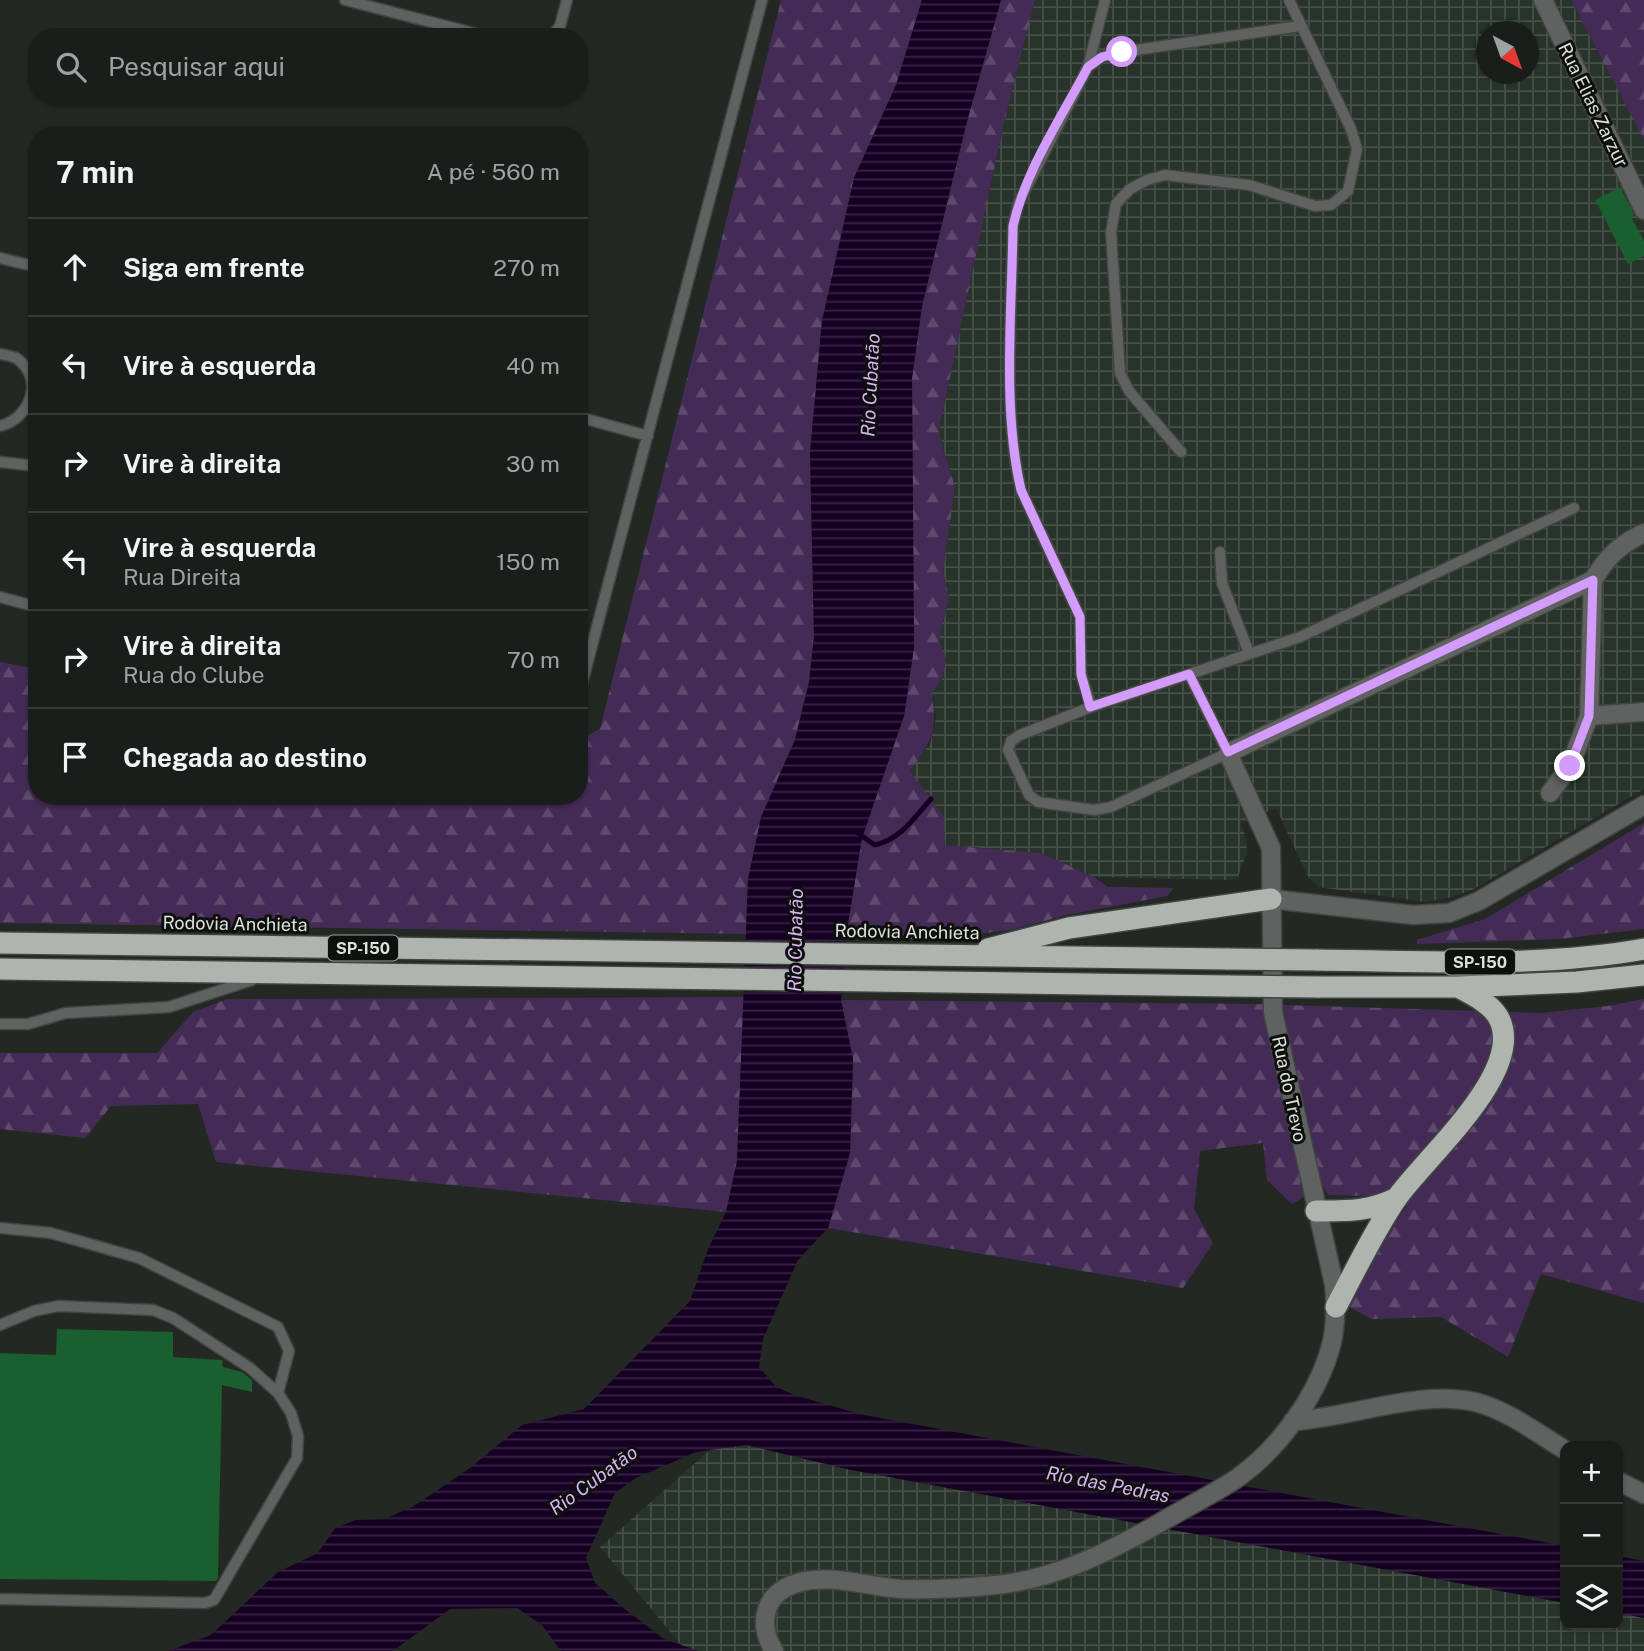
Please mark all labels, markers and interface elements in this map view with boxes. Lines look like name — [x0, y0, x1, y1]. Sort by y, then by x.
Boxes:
north arrow — [1476, 21, 1539, 84]
search box — [28, 28, 588, 105]
route start — [1106, 36, 1137, 67]
street label: Rua Elias Zarzur — [1554, 39, 1633, 170]
icon: search — [52, 48, 90, 86]
text: Pesquisar aqui — [108, 51, 285, 82]
text: 7 min — [56, 154, 134, 190]
text: A pé · 560 m — [427, 158, 560, 185]
icon: ahead — [56, 248, 94, 286]
text: Siga em frente — [123, 252, 305, 283]
text: 270 m — [493, 254, 560, 281]
water label: Rio Cubatão — [856, 333, 884, 437]
icon: left — [56, 346, 94, 384]
text: Vire à esquerda — [123, 350, 316, 381]
text: 40 m — [506, 352, 560, 379]
icon: right — [56, 444, 94, 482]
text: Vire à direita — [123, 448, 281, 479]
text: 30 m — [506, 450, 560, 477]
text: Vire à esquerda — [123, 532, 316, 563]
icon: left — [56, 542, 94, 580]
text: 150 m — [496, 548, 560, 575]
text: Rua Direita — [123, 563, 241, 590]
text: Vire à direita — [123, 630, 281, 661]
icon: right — [56, 640, 94, 678]
text: 70 m — [507, 646, 560, 673]
text: Rua do Clube — [123, 661, 265, 688]
icon: arrive — [56, 738, 94, 776]
text: Chegada ao destino — [123, 742, 367, 773]
route end — [1554, 750, 1585, 781]
water label: Rio Cubatão — [783, 888, 807, 992]
street label: Rodovia Anchieta — [162, 912, 308, 935]
street label: Rodovia Anchieta — [834, 920, 980, 943]
road number: SP-150 — [328, 936, 398, 960]
road number: SP-150 — [1445, 950, 1515, 974]
street label: Rua do Trevo — [1268, 1034, 1311, 1144]
water label: Rio Cubatão — [545, 1441, 641, 1519]
map controls — [1560, 1441, 1623, 1630]
button: + — [1560, 1441, 1623, 1504]
water label: Rio das Pedras — [1044, 1461, 1172, 1507]
button: − — [1560, 1504, 1623, 1567]
button: layers — [1560, 1567, 1623, 1630]

